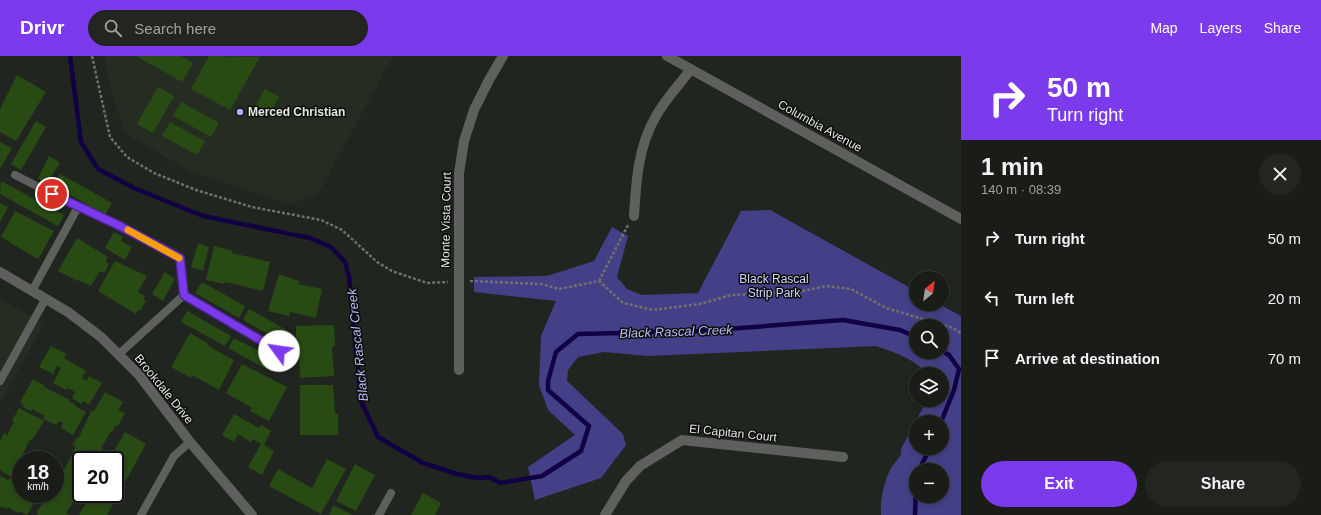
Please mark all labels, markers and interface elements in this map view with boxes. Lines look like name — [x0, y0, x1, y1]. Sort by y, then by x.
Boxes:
search box — [88, 10, 368, 46]
text: Drivr — [20, 17, 64, 38]
icon: search — [102, 17, 124, 39]
text: Search here — [134, 20, 216, 37]
text: Map — [1150, 20, 1178, 36]
text: Layers — [1200, 20, 1242, 36]
text: Share — [1264, 20, 1301, 36]
icon: right — [981, 72, 1033, 124]
text: 50 m — [1047, 72, 1111, 103]
street label: Columbia Avenue — [776, 97, 865, 155]
place label: Merced Christian — [248, 105, 345, 119]
text: Turn right — [1047, 105, 1123, 125]
marker: Merced Christian — [235, 107, 245, 117]
text: 1 min — [981, 153, 1044, 180]
button: close — [1259, 153, 1301, 195]
street label: Monte Vista Court — [438, 171, 454, 268]
pin — [35, 177, 69, 211]
text: 140 m · 08:39 — [981, 182, 1061, 197]
icon: arrive — [41, 183, 63, 205]
icon: right — [981, 227, 1003, 249]
text: Turn right — [1015, 230, 1085, 247]
text: 50 m — [1268, 230, 1301, 247]
north arrow — [909, 271, 949, 311]
map controls — [909, 271, 949, 503]
park label: Black Rascal Strip Park — [739, 272, 809, 300]
water label: Black Rascal Creek — [344, 286, 371, 402]
icon: left — [981, 287, 1003, 309]
text: Turn left — [1015, 290, 1074, 307]
text: 20 m — [1268, 290, 1301, 307]
button: search — [909, 319, 949, 359]
water label: Black Rascal Creek — [619, 322, 734, 341]
position arrow — [258, 330, 300, 372]
icon: arrive — [981, 347, 1003, 369]
text: Arrive at destination — [1015, 350, 1160, 367]
text: 70 m — [1268, 350, 1301, 367]
street label: Brookdale Drive — [132, 351, 197, 427]
button: layers — [909, 367, 949, 407]
button: + — [909, 415, 949, 455]
street label: El Capitan Court — [688, 421, 778, 445]
speed limit sign: 20 — [72, 451, 124, 503]
text: 18 — [27, 461, 49, 483]
button: Exit — [981, 461, 1137, 507]
button: Share — [1145, 461, 1301, 507]
button: − — [909, 463, 949, 503]
text: km/h — [27, 481, 49, 492]

